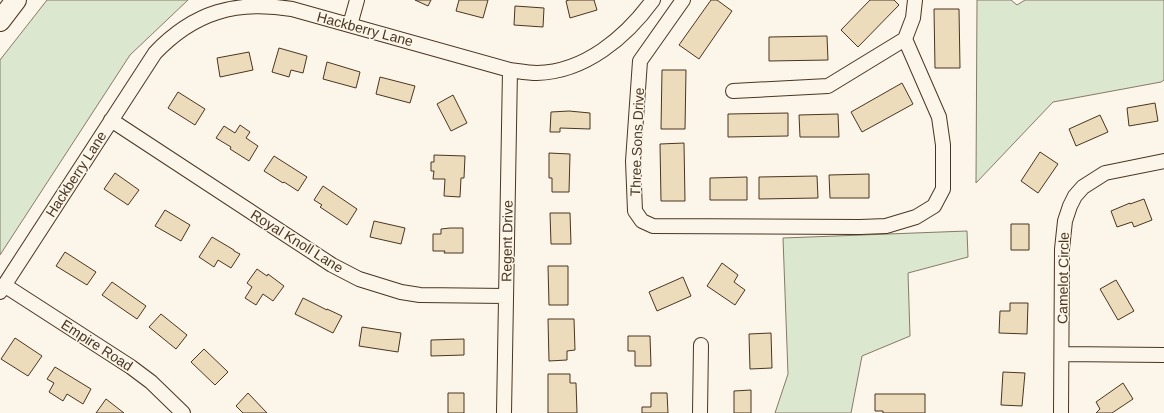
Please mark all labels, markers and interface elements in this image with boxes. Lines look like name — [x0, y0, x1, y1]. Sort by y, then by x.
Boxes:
street label: Hackberry Lane — [315, 8, 415, 50]
street label: Three Sons Drive — [627, 87, 647, 197]
street label: Hackberry Lane — [42, 128, 110, 220]
street label: Regent Drive — [498, 200, 516, 282]
street label: Royal Knoll Lane — [248, 206, 346, 276]
street label: Camelot Circle — [1054, 232, 1072, 324]
street label: Empire Road — [58, 316, 136, 374]

